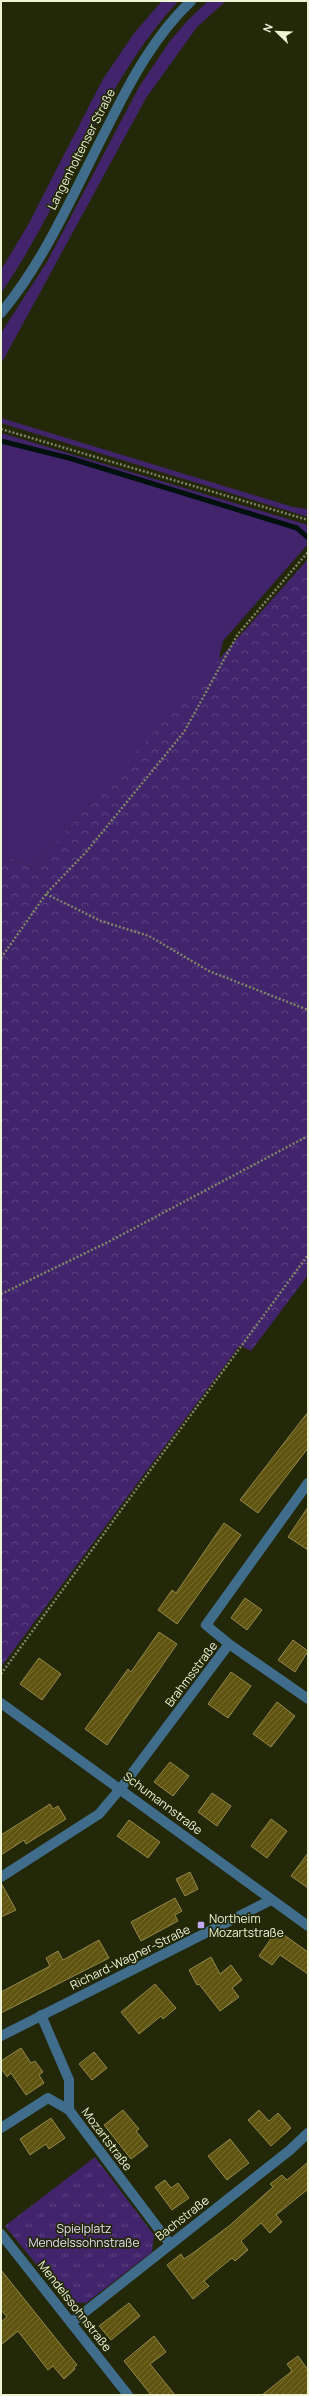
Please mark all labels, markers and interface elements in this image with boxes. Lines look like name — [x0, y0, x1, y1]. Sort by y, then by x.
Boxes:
north arrow — [257, 12, 297, 52]
text: N — [259, 21, 276, 34]
street label: Langenholtenser Straße — [43, 86, 119, 212]
street label: Brahmsstraße — [161, 1638, 221, 1710]
street label: Schumannstraße — [120, 1767, 206, 1839]
place label: Northeim Mozartstraße — [209, 1910, 284, 1941]
street label: Richard-Wagner-Straße — [67, 1920, 193, 1994]
marker: Northeim Mozartstraße — [196, 1920, 206, 1930]
street label: Mozartstraße — [78, 2104, 136, 2174]
street label: Bachstraße — [152, 2192, 212, 2244]
park label: Spielplatz Mendelssohnstraße — [29, 2220, 139, 2251]
street label: Mendelssohnstraße — [34, 2257, 116, 2355]

